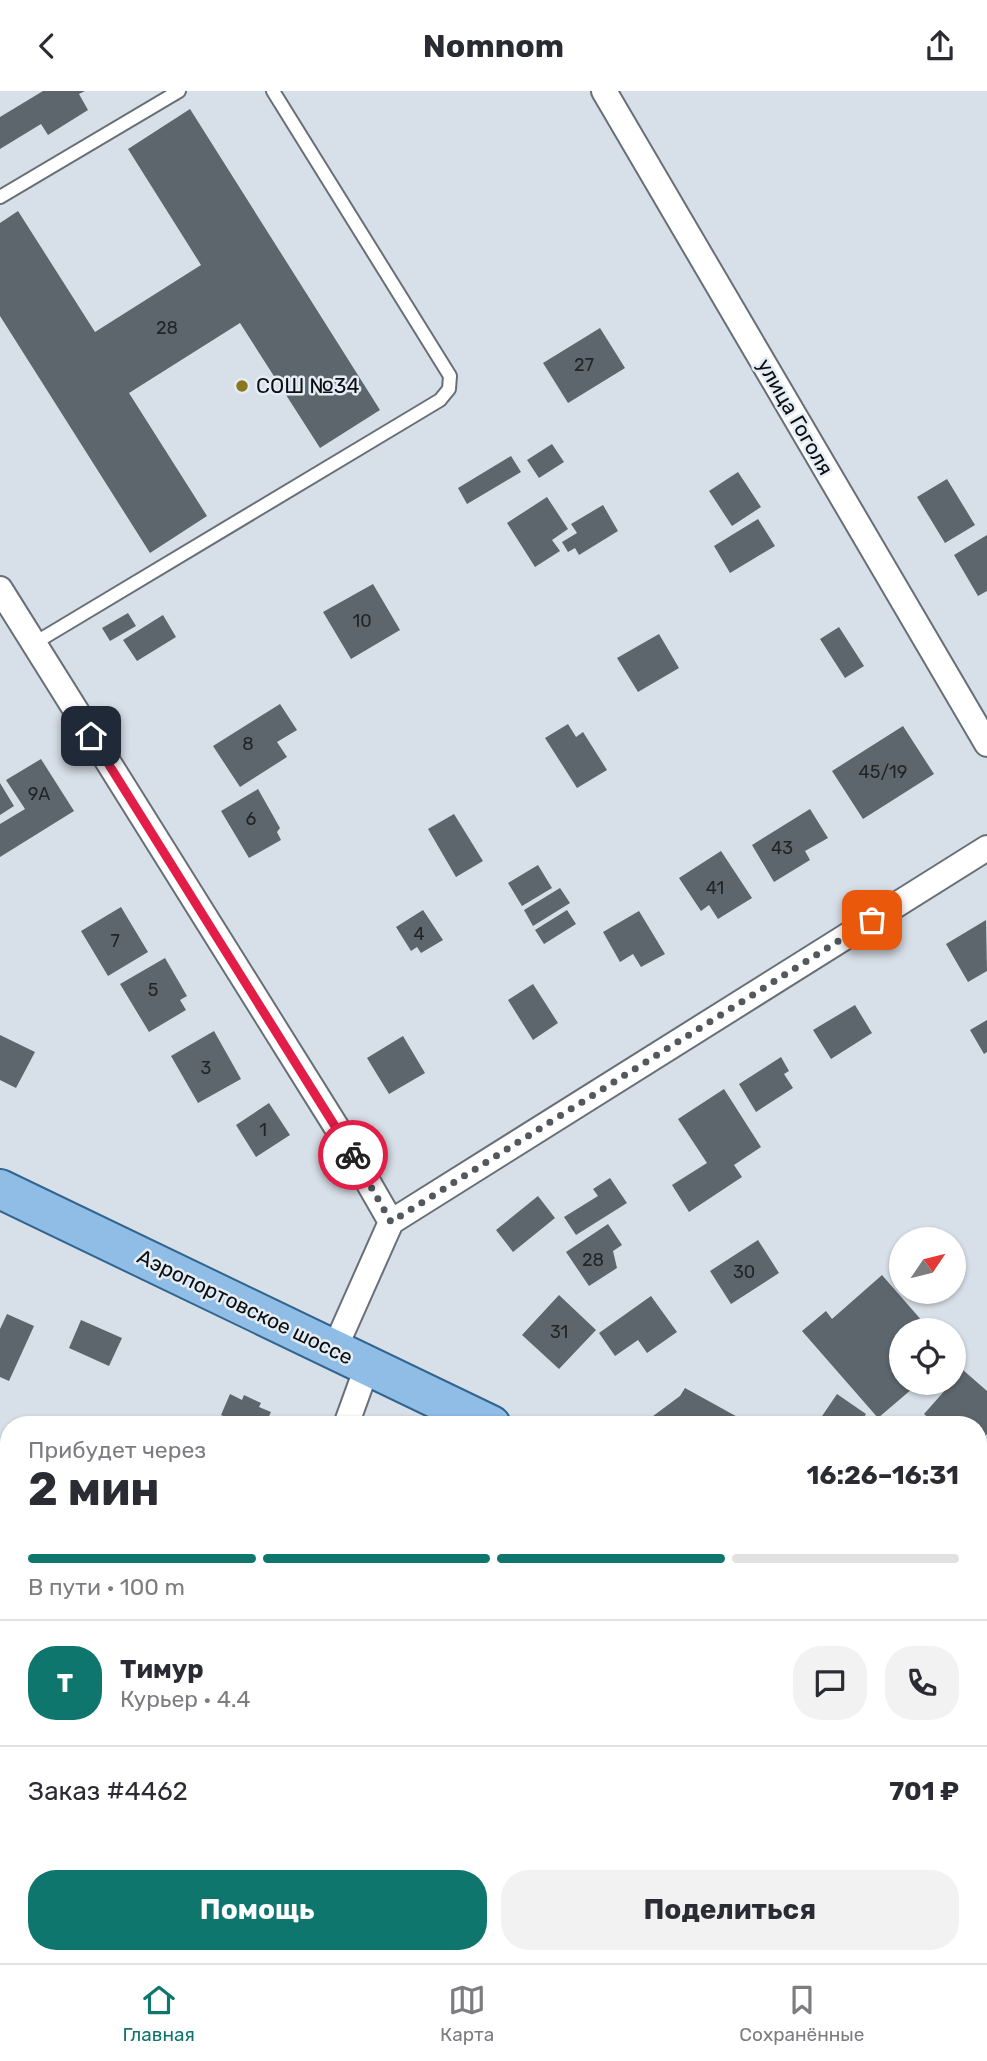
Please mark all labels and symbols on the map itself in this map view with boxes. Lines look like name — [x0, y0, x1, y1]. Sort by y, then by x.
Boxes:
house number: 28 — [156, 317, 178, 339]
house number: 27 — [574, 354, 594, 376]
street label: улица Гоголя — [752, 354, 839, 479]
place label: СОШ №34 — [256, 373, 359, 398]
marker: СОШ №34 — [234, 378, 250, 394]
house number: 10 — [352, 610, 372, 632]
pin — [61, 706, 121, 766]
house number: 8 — [242, 733, 254, 755]
house number: 45/19 — [859, 761, 907, 783]
house number: 9А — [28, 783, 50, 805]
house number: 6 — [246, 808, 257, 830]
house number: 43 — [771, 837, 793, 859]
house number: 41 — [706, 877, 724, 899]
pin — [842, 890, 902, 950]
house number: 4 — [413, 923, 425, 945]
house number: 7 — [110, 930, 120, 952]
house number: 5 — [148, 979, 158, 1001]
house number: 3 — [201, 1057, 211, 1079]
house number: 1 — [259, 1119, 267, 1141]
courier — [318, 1120, 388, 1190]
north arrow — [889, 1227, 966, 1304]
street label: Аэропортовское шоссе — [133, 1243, 357, 1370]
house number: 28 — [582, 1249, 604, 1271]
house number: 30 — [733, 1261, 755, 1283]
house number: 31 — [550, 1321, 568, 1343]

